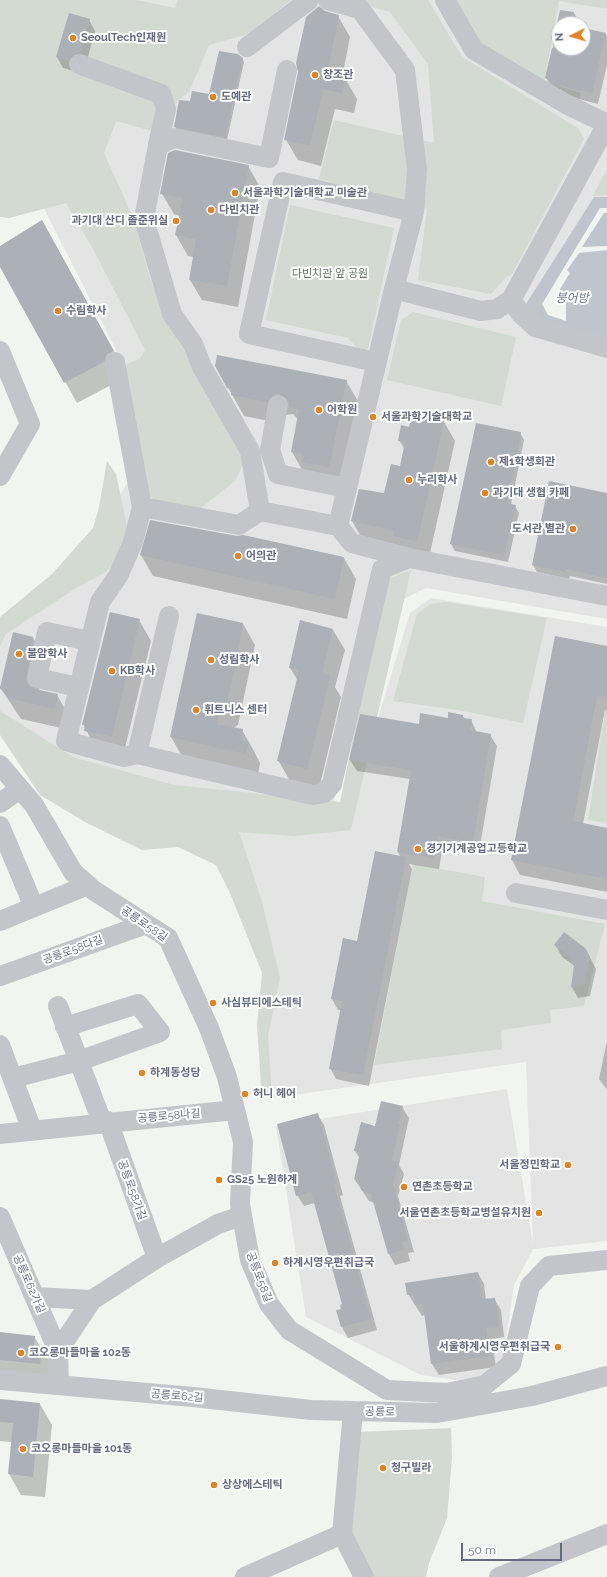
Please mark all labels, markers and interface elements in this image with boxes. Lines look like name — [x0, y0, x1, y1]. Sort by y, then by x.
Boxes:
north arrow — [551, 16, 591, 56]
place label: SeoulTech인재원 — [81, 31, 166, 45]
text: N — [553, 32, 566, 42]
marker: SeoulTech인재원 — [68, 33, 78, 43]
place label: 창조관 — [323, 68, 353, 82]
marker: 창조관 — [310, 70, 320, 80]
place label: 도예관 — [221, 90, 251, 104]
marker: 도예관 — [208, 92, 218, 102]
place label: 서울과학기술대학교 미술관 — [243, 186, 367, 200]
marker: 서울과학기술대학교 미술관 — [230, 188, 240, 198]
place label: 다빈치관 — [219, 203, 259, 217]
marker: 다빈치관 — [206, 205, 216, 215]
place label: 과기대 산디 졸준위실 — [72, 214, 168, 228]
marker: 과기대 산디 졸준위실 — [171, 216, 181, 226]
park label: 다빈치관 앞 공원 — [292, 267, 368, 281]
water label: 붕어방 — [555, 291, 589, 305]
place label: 수림학사 — [66, 304, 106, 318]
marker: 수림학사 — [53, 306, 63, 316]
place label: 어학원 — [327, 403, 357, 417]
marker: 어학원 — [314, 405, 324, 415]
place label: 서울과학기술대학교 — [381, 410, 472, 424]
marker: 서울과학기술대학교 — [368, 412, 378, 422]
place label: 제1학생회관 — [499, 455, 555, 469]
marker: 제1학생회관 — [486, 457, 496, 467]
place label: 누리학사 — [417, 473, 457, 487]
marker: 누리학사 — [404, 475, 414, 485]
place label: 과기대 생협 카페 — [493, 486, 569, 500]
marker: 과기대 생협 카페 — [480, 488, 490, 498]
place label: 도서관 별관 — [512, 522, 565, 536]
marker: 도서관 별관 — [568, 524, 578, 534]
place label: 어의관 — [246, 549, 276, 563]
marker: 어의관 — [233, 551, 243, 561]
place label: 불암학사 — [27, 647, 67, 661]
marker: 불암학사 — [14, 649, 24, 659]
place label: 성림학사 — [219, 653, 259, 667]
marker: 성림학사 — [206, 655, 216, 665]
place label: KB학사 — [120, 664, 155, 678]
marker: KB학사 — [107, 666, 117, 676]
place label: 휘트니스 센터 — [204, 703, 267, 717]
marker: 휘트니스 센터 — [191, 705, 201, 715]
place label: 경기기계공업고등학교 — [426, 842, 527, 856]
marker: 경기기계공업고등학교 — [413, 844, 423, 854]
street label: 공릉로58길 — [118, 904, 170, 944]
street label: 공릉로58다길 — [41, 933, 105, 967]
place label: 사심뷰티에스테틱 — [221, 996, 302, 1010]
marker: 사심뷰티에스테틱 — [208, 998, 218, 1008]
place label: 하계동성당 — [150, 1066, 201, 1080]
marker: 하계동성당 — [137, 1068, 147, 1078]
place label: 허니 헤어 — [253, 1087, 296, 1101]
marker: 허니 헤어 — [240, 1089, 250, 1099]
street label: 공릉로58나길 — [137, 1107, 201, 1125]
street label: 공릉로58가길 — [115, 1158, 149, 1222]
place label: 서울정민학교 — [499, 1158, 560, 1172]
marker: 서울정민학교 — [563, 1160, 573, 1170]
place label: GS25 노원하계 — [227, 1173, 297, 1187]
marker: GS25 노원하계 — [214, 1175, 224, 1185]
place label: 연촌초등학교 — [412, 1180, 473, 1194]
marker: 연촌초등학교 — [399, 1182, 409, 1192]
place label: 서울연촌초등학교병설유치원 — [399, 1206, 531, 1220]
marker: 서울연촌초등학교병설유치원 — [534, 1208, 544, 1218]
street label: 공릉로58길 — [243, 1250, 275, 1304]
street label: 공릉로62가길 — [10, 1253, 48, 1315]
place label: 하계시영우편취급국 — [283, 1256, 374, 1270]
marker: 하계시영우편취급국 — [270, 1258, 280, 1268]
place label: 서울하계시영우편취급국 — [439, 1340, 550, 1354]
marker: 서울하계시영우편취급국 — [553, 1342, 563, 1352]
place label: 코오롱마들마을 102동 — [29, 1346, 131, 1360]
marker: 코오롱마들마을 102동 — [16, 1348, 26, 1358]
street label: 공릉로62길 — [150, 1387, 204, 1405]
street label: 공릉로 — [365, 1405, 395, 1419]
place label: 코오롱마들마을 101동 — [31, 1442, 132, 1456]
marker: 코오롱마들마을 101동 — [18, 1444, 28, 1454]
place label: 청구빌라 — [391, 1461, 431, 1475]
marker: 청구빌라 — [378, 1463, 388, 1473]
place label: 상상에스테틱 — [222, 1478, 283, 1492]
marker: 상상에스테틱 — [209, 1480, 219, 1490]
scale bar — [463, 1535, 564, 1561]
text: 50 m — [468, 1543, 496, 1557]

